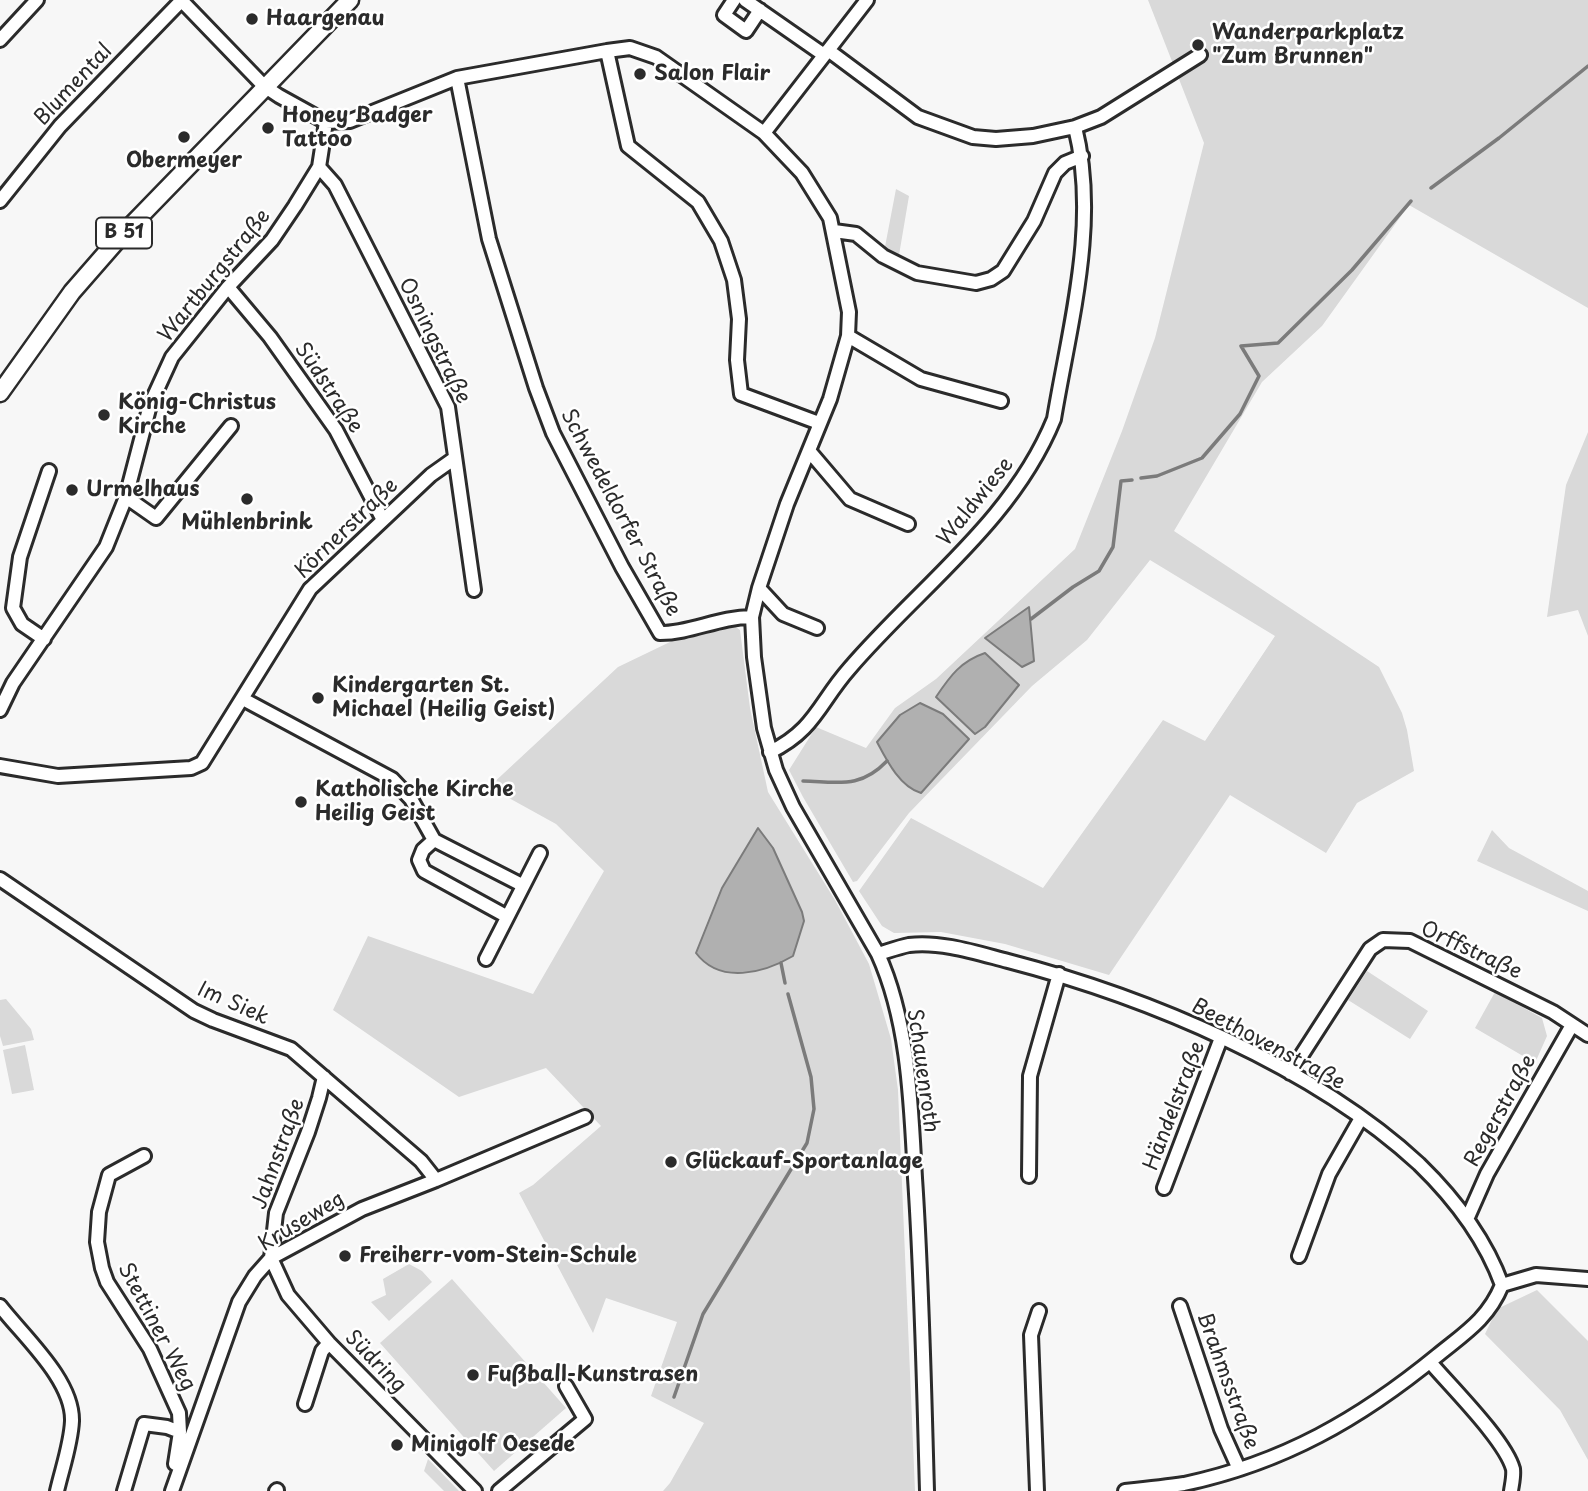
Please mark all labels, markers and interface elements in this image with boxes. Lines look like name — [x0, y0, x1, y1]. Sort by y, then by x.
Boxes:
place label: Haargenau — [266, 6, 385, 32]
marker: Haargenau — [244, 11, 260, 27]
place label: Wanderparkplatz "Zum Brunnen" — [1212, 20, 1404, 70]
marker: Wanderparkplatz "Zum Brunnen" — [1190, 37, 1206, 53]
street label: Blumental — [30, 39, 118, 131]
place label: Salon Flair — [654, 61, 770, 87]
marker: Salon Flair — [632, 66, 648, 82]
place label: Honey Badger Tattoo — [282, 103, 433, 153]
marker: Honey Badger Tattoo — [260, 120, 276, 136]
marker: Obermeyer — [176, 129, 192, 145]
place label: Obermeyer — [126, 148, 242, 174]
street label: Wartburgstraße — [154, 204, 276, 348]
road number: B 51 — [96, 218, 152, 248]
street label: Osningstraße — [393, 274, 475, 408]
street label: Südstraße — [288, 338, 368, 438]
place label: König-Christus Kirche — [118, 390, 276, 440]
street label: Schwedeldorfer Straße — [555, 405, 685, 621]
marker: König-Christus Kirche — [96, 407, 112, 423]
street label: Waldwiese — [933, 453, 1019, 551]
street label: Körnerstraße — [290, 474, 404, 584]
place label: Urmelhaus — [86, 477, 200, 503]
marker: Urmelhaus — [64, 482, 80, 498]
marker: Mühlenbrink — [239, 491, 255, 507]
place label: Mühlenbrink — [181, 510, 313, 536]
place label: Kindergarten St. Michael (Heilig Geist) — [332, 673, 555, 723]
marker: Kindergarten St. Michael (Heilig Geist) — [310, 690, 326, 706]
place label: Katholische Kirche Heilig Geist — [315, 777, 514, 827]
marker: Katholische Kirche Heilig Geist — [293, 794, 309, 810]
street label: Orffstraße — [1416, 917, 1526, 985]
street label: Im Siek — [193, 977, 273, 1031]
street label: Beethovenstraße — [1187, 994, 1349, 1096]
street label: Schauenroth — [901, 1007, 943, 1135]
street label: Händelstraße — [1139, 1038, 1211, 1174]
street label: Regerstraße — [1460, 1051, 1542, 1171]
street label: Jahnstraße — [247, 1095, 311, 1213]
place label: Glückauf-Sportanlage — [685, 1149, 923, 1175]
marker: Glückauf-Sportanlage — [663, 1154, 679, 1170]
street label: Kruseweg — [255, 1187, 349, 1257]
place label: Freiherr-vom-Stein-Schule — [359, 1243, 637, 1269]
marker: Freiherr-vom-Stein-Schule — [337, 1248, 353, 1264]
street label: Stettiner Weg — [112, 1259, 200, 1395]
street label: Brahmsstraße — [1191, 1309, 1263, 1453]
street label: Südring — [339, 1325, 411, 1399]
place label: Fußball-Kunstrasen — [487, 1362, 698, 1388]
marker: Fußball-Kunstrasen — [465, 1367, 481, 1383]
place label: Minigolf Oesede — [411, 1432, 575, 1458]
marker: Minigolf Oesede — [389, 1437, 405, 1453]

